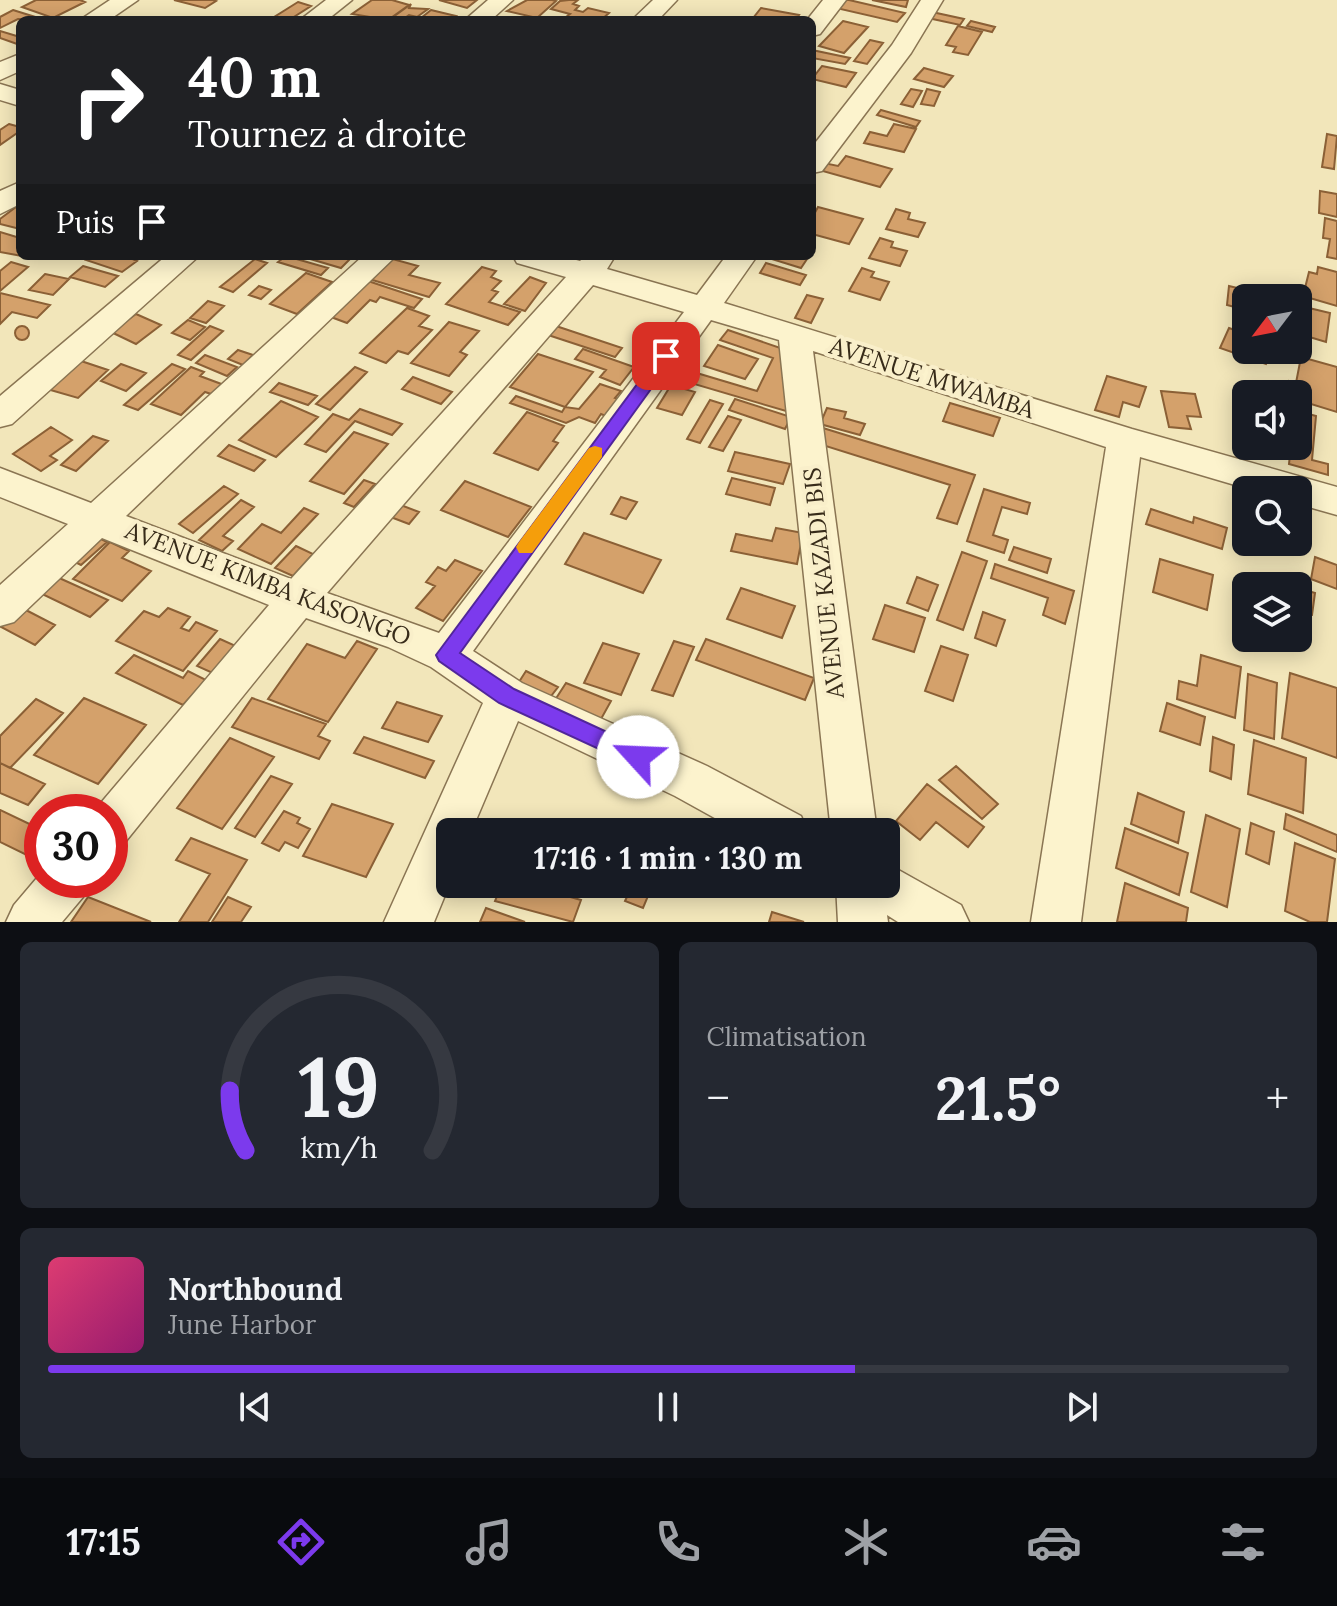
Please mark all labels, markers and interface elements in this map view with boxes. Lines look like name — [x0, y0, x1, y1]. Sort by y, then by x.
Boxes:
text: 40 m — [188, 41, 321, 112]
icon: right — [56, 48, 160, 152]
text: Tournez à droite — [188, 111, 467, 157]
icon: arrive — [130, 200, 174, 244]
text: Puis — [56, 203, 114, 241]
north arrow — [1232, 284, 1312, 364]
map controls — [1232, 284, 1312, 652]
pin — [632, 322, 700, 390]
street label: AVENUE MWAMBA — [825, 329, 1039, 426]
icon: arrive — [644, 334, 688, 378]
button: sound — [1232, 380, 1312, 460]
street label: AVENUE KAZADI BIS — [796, 466, 851, 701]
button: search — [1232, 476, 1312, 556]
street label: AVENUE KIMBA KASONGO — [120, 514, 415, 652]
button: layers — [1232, 572, 1312, 652]
position arrow — [596, 715, 680, 799]
speed limit sign: 30 — [24, 794, 128, 898]
text: 17:16 · 1 min · 130 m — [534, 839, 802, 877]
text: Climatisation — [707, 1020, 867, 1053]
text: 19 — [298, 1033, 380, 1140]
text: 21.5° — [935, 1060, 1061, 1136]
text: − — [707, 1070, 730, 1126]
text: + — [1266, 1070, 1289, 1126]
text: km/h — [301, 1129, 378, 1166]
text: Northbound — [168, 1270, 343, 1308]
text: June Harbor — [168, 1308, 316, 1341]
icon: previous — [233, 1385, 277, 1429]
icon: pause — [646, 1385, 690, 1429]
icon: next — [1060, 1385, 1104, 1429]
icon: directions — [273, 1514, 329, 1570]
icon: music — [461, 1514, 517, 1570]
icon: phone — [650, 1514, 706, 1570]
icon: climate — [838, 1514, 894, 1570]
icon: car — [1026, 1514, 1082, 1570]
icon: filters — [1215, 1514, 1271, 1570]
text: 17:15 — [66, 1519, 141, 1565]

